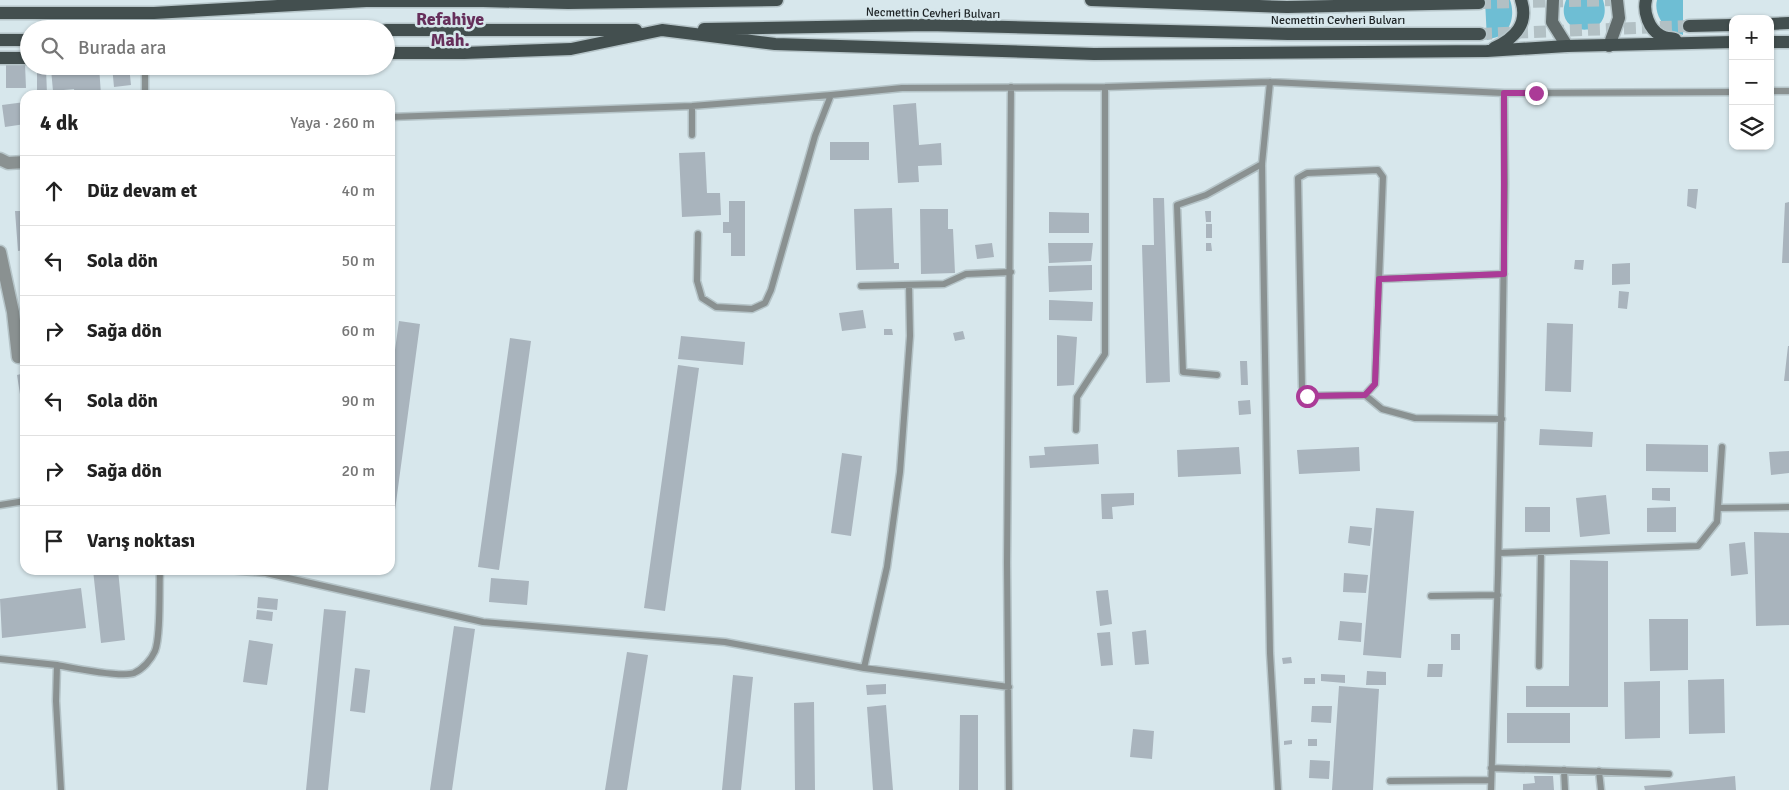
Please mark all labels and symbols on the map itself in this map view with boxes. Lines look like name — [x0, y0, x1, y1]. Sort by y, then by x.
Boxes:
street label: Necmettin Cevheri Bulvarı — [866, 5, 1000, 22]
district label: Refahiye Mah. — [416, 8, 484, 51]
street label: Necmettin Cevheri Bulvarı — [1271, 13, 1405, 28]
route end — [1525, 82, 1548, 105]
route start — [1296, 385, 1319, 408]

